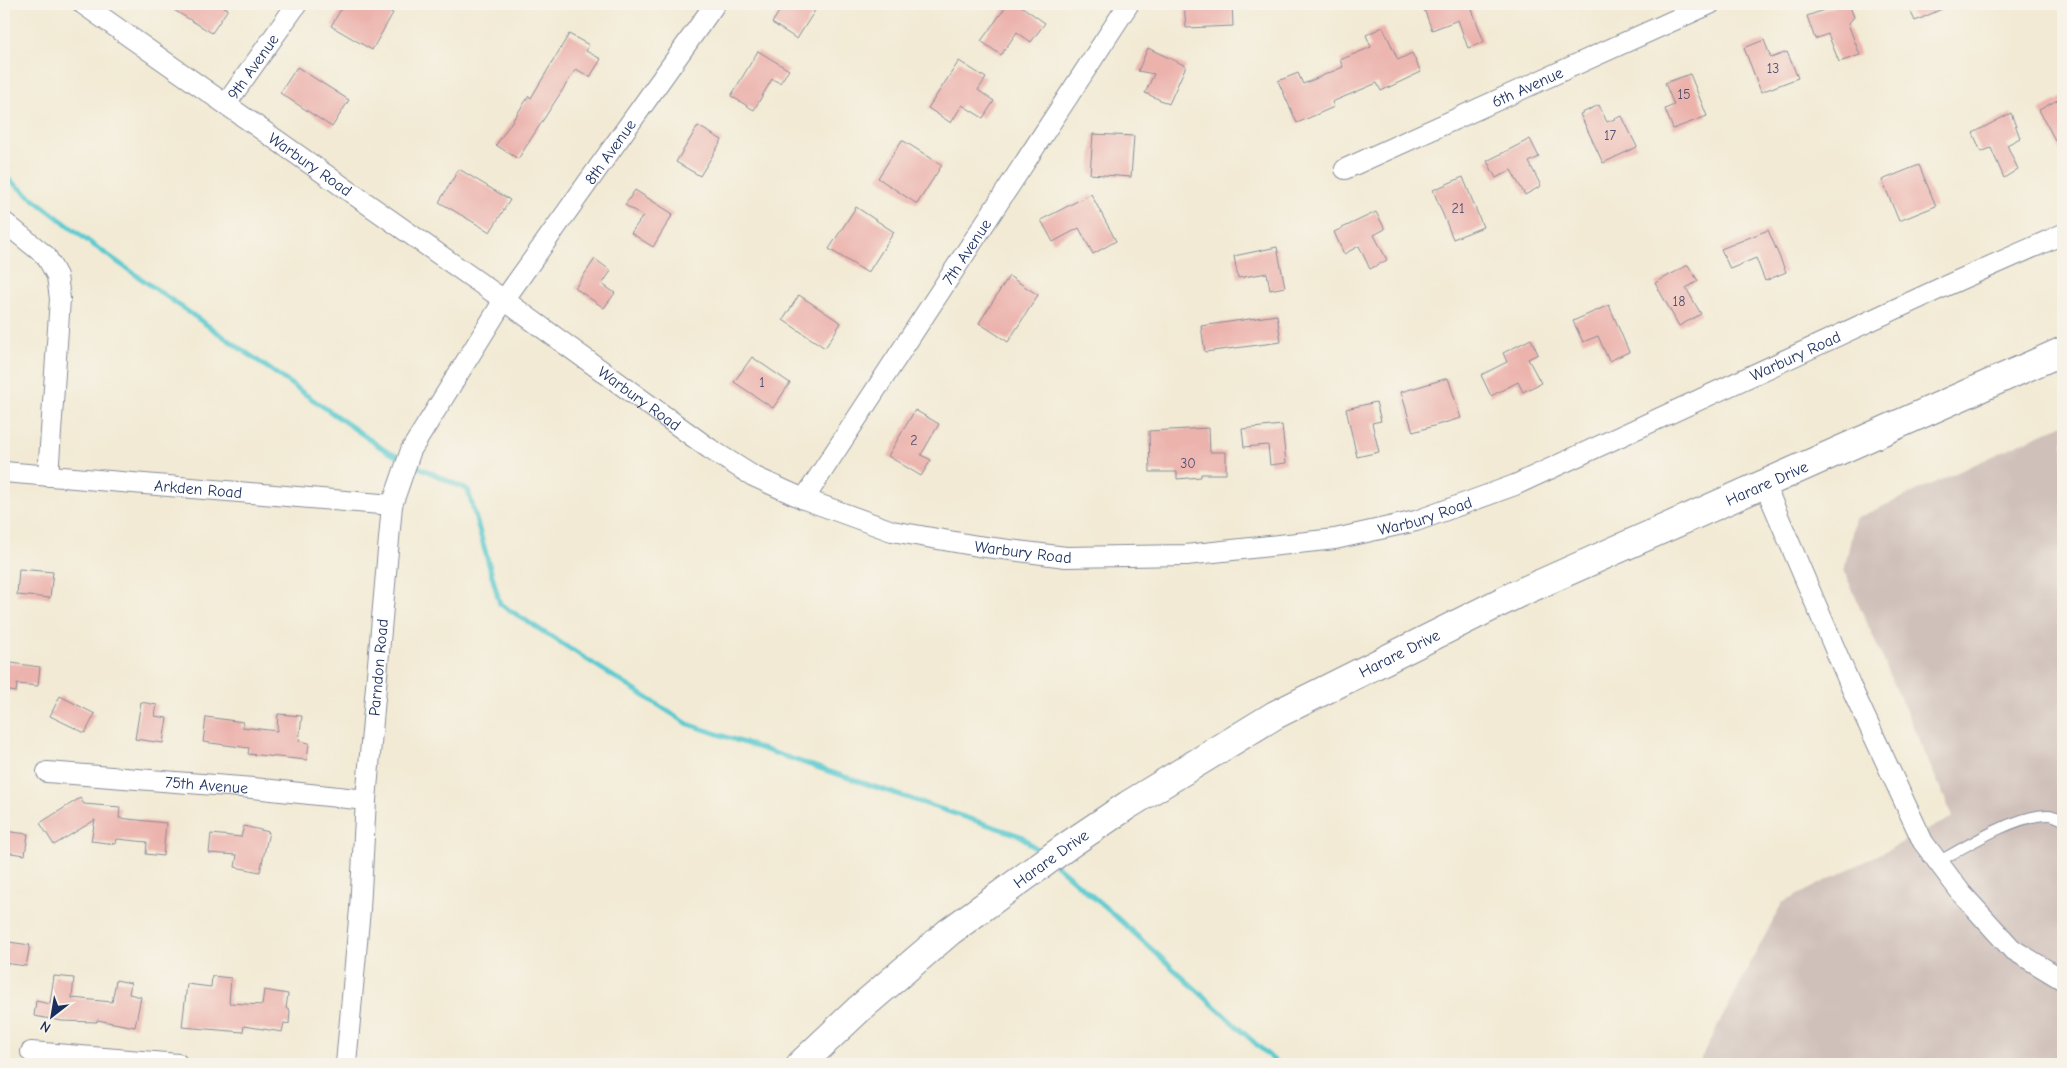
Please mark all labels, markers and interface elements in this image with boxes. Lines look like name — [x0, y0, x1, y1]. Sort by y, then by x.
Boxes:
street label: 9th Avenue — [224, 31, 283, 103]
house number: 13 — [1767, 60, 1779, 77]
street label: 6th Avenue — [1489, 64, 1566, 111]
house number: 15 — [1677, 86, 1691, 103]
street label: 8th Avenue — [581, 116, 640, 188]
house number: 17 — [1604, 127, 1616, 144]
street label: Warbury Road — [265, 129, 355, 200]
house number: 21 — [1452, 200, 1464, 217]
street label: 7th Avenue — [939, 216, 995, 288]
house number: 18 — [1673, 293, 1685, 310]
street label: Warbury Road — [1747, 328, 1844, 385]
street label: Warbury Road — [594, 363, 684, 435]
house number: 1 — [759, 374, 765, 391]
house number: 2 — [910, 432, 918, 449]
house number: 30 — [1180, 455, 1196, 472]
street label: Harare Drive — [1723, 458, 1811, 510]
street label: Arkden Road — [153, 477, 243, 502]
street label: Warbury Road — [1376, 493, 1475, 539]
street label: Warbury Road — [973, 538, 1072, 567]
street label: Parndon Road — [365, 618, 392, 717]
street label: Harare Drive — [1356, 626, 1443, 682]
street label: 75th Avenue — [164, 773, 249, 798]
street label: Harare Drive — [1010, 826, 1092, 892]
north arrow — [28, 990, 78, 1040]
text: N — [37, 1017, 54, 1036]

